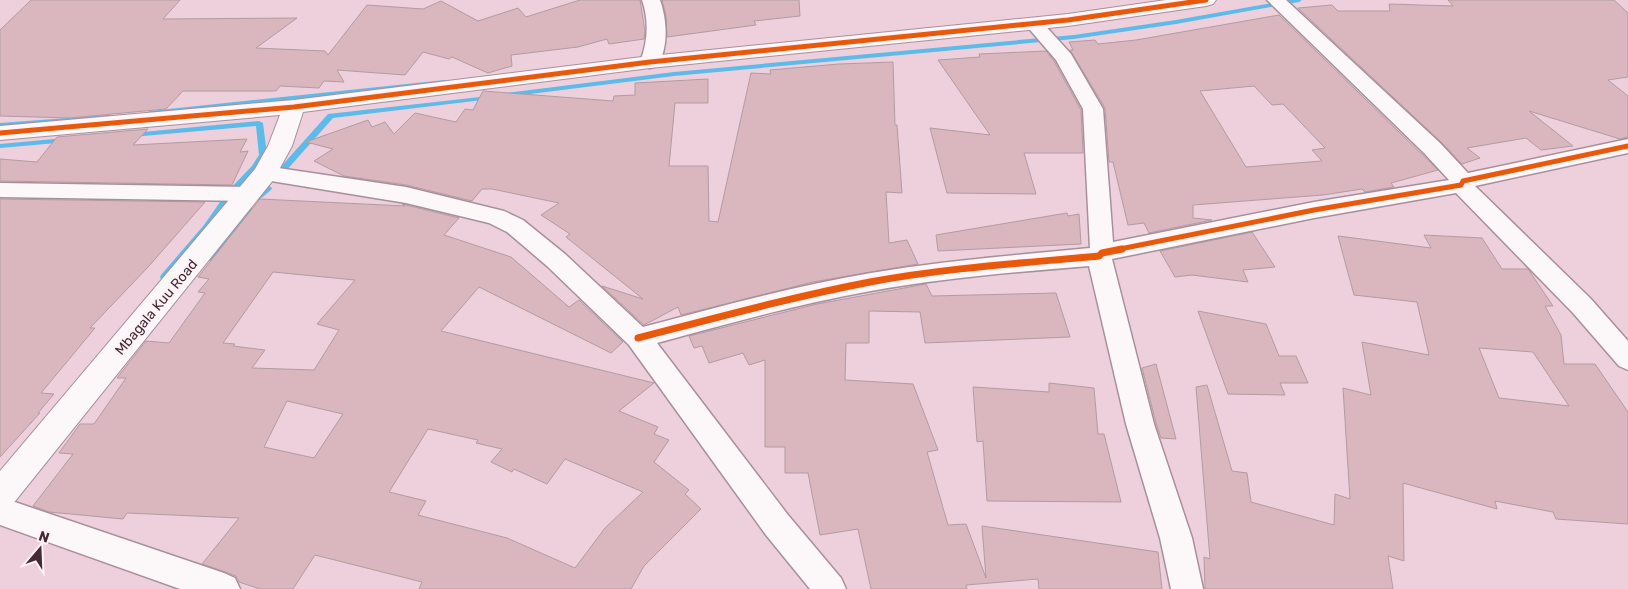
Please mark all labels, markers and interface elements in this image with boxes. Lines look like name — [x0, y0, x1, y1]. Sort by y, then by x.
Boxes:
street label: Mbagala Kuu Road — [112, 256, 201, 359]
north arrow — [15, 524, 65, 574]
text: N — [37, 528, 52, 547]

